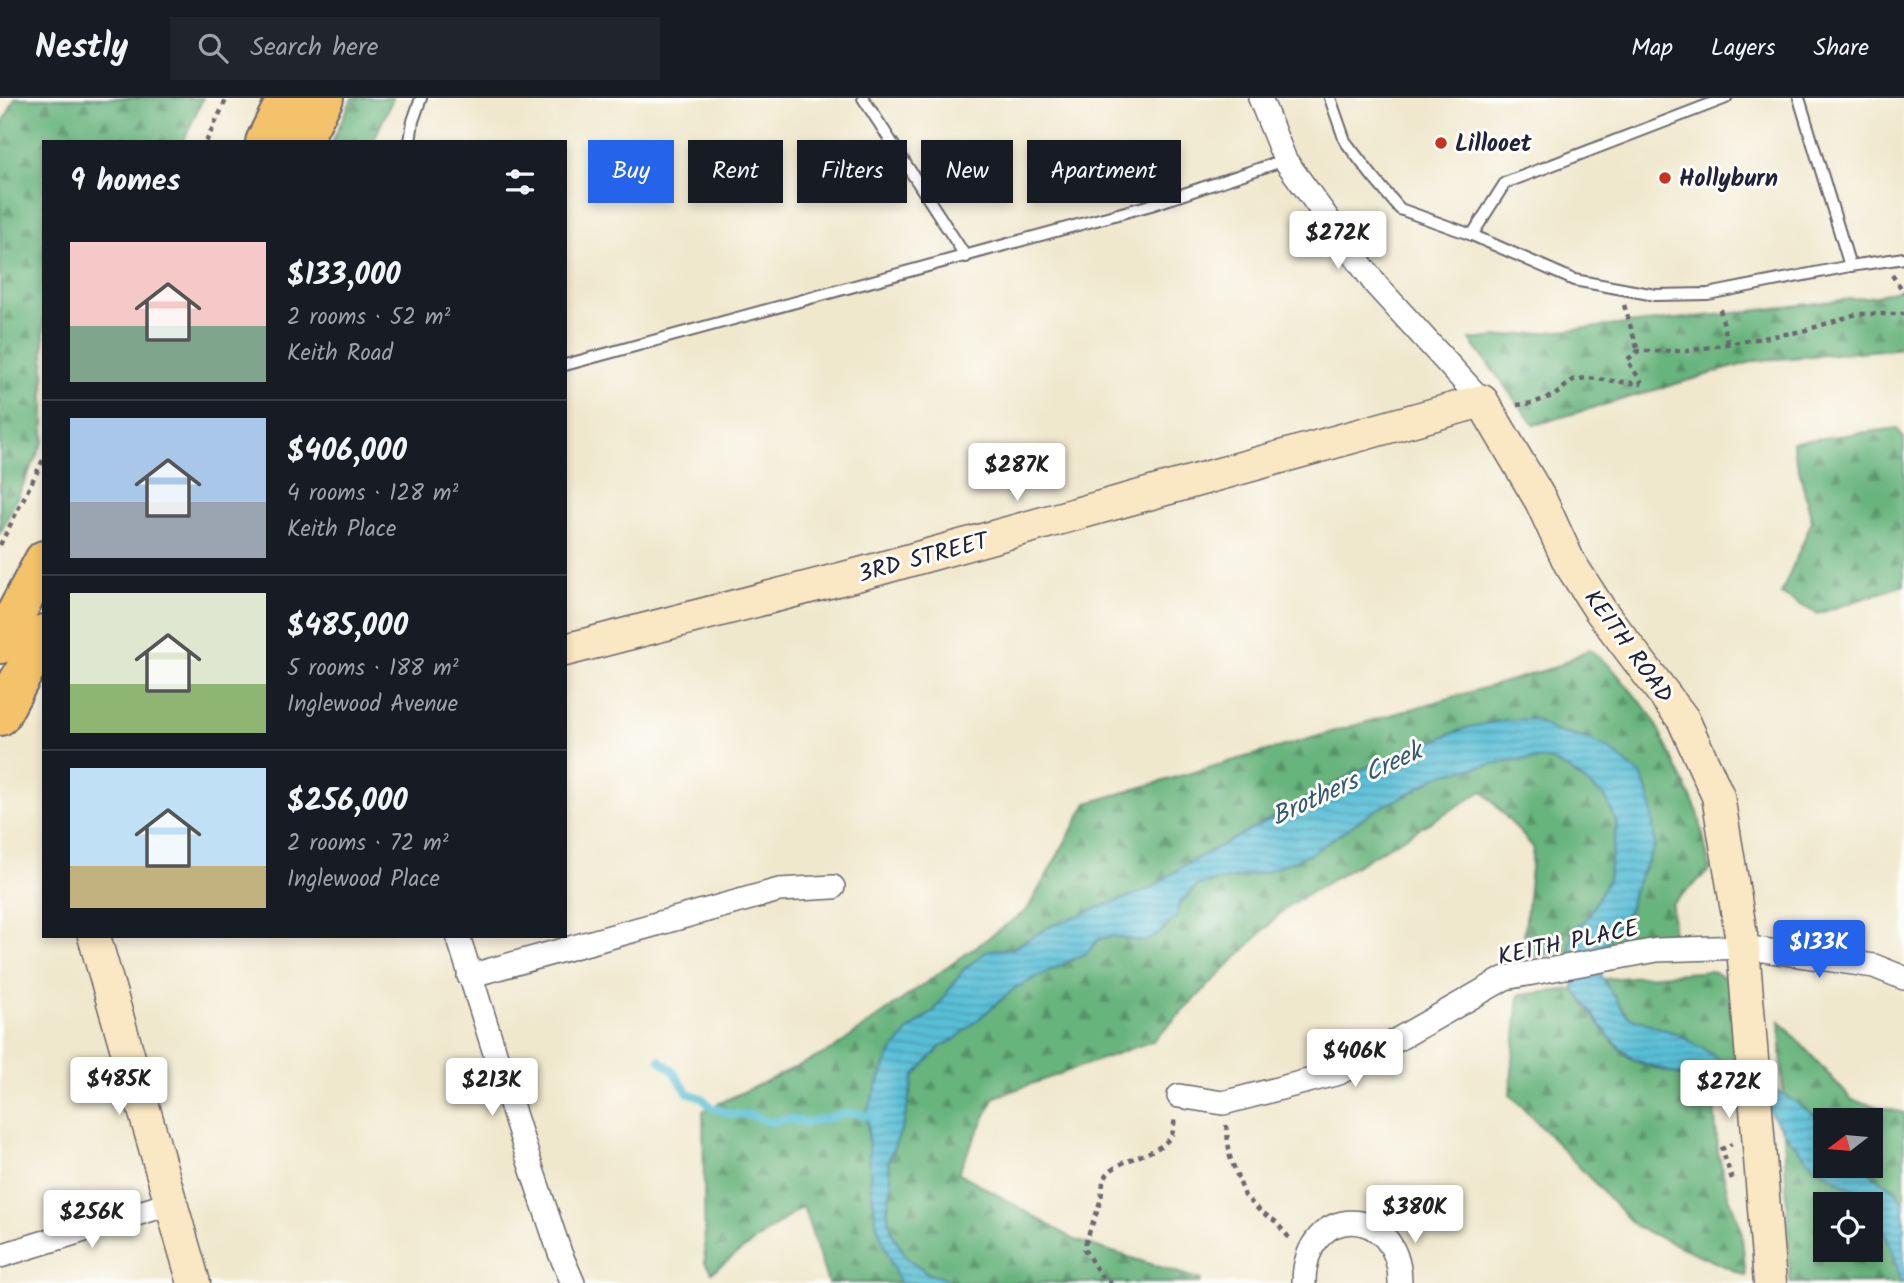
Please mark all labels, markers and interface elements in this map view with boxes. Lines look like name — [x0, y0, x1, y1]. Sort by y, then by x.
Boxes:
search box — [170, 17, 660, 80]
text: Nestly — [35, 22, 128, 75]
text: Search here — [250, 27, 378, 69]
icon: search — [194, 29, 232, 67]
text: Map — [1631, 29, 1673, 68]
text: Layers — [1711, 29, 1775, 68]
text: Share — [1813, 29, 1869, 68]
place label: Lillooet — [1455, 125, 1533, 164]
marker: Lillooet — [1433, 135, 1449, 151]
chip: Buy — [588, 140, 674, 203]
chip: Rent — [688, 140, 783, 203]
chip: Filters — [797, 140, 907, 203]
chip: New — [921, 140, 1013, 203]
chip: Apartment — [1027, 140, 1181, 203]
text: 9 homes — [70, 158, 181, 206]
place label: Hollyburn — [1679, 160, 1778, 199]
icon: filters — [501, 163, 539, 201]
marker: Hollyburn — [1657, 170, 1673, 186]
pin: $272K — [1289, 212, 1387, 271]
text: $272K — [1305, 216, 1371, 252]
text: $133,000 — [287, 252, 401, 300]
icon: home — [126, 270, 210, 354]
text: 2 rooms · 52 m² — [287, 300, 450, 336]
text: Keith Road — [287, 336, 393, 372]
text: $406,000 — [287, 428, 407, 476]
pin: $287K — [968, 444, 1066, 503]
icon: home — [126, 446, 210, 530]
text: $287K — [984, 448, 1050, 484]
text: 4 rooms · 128 m² — [287, 476, 458, 512]
text: Keith Place — [287, 512, 396, 548]
street label: 3RD STREET — [854, 522, 995, 595]
street label: KEITH ROAD — [1573, 582, 1683, 712]
text: $485,000 — [287, 603, 408, 651]
icon: home — [126, 621, 210, 705]
text: 5 rooms · 188 m² — [287, 651, 459, 687]
text: Inglewood Avenue — [287, 687, 458, 723]
water label: Brothers Creek — [1264, 730, 1433, 838]
text: $256,000 — [287, 778, 408, 826]
icon: home — [126, 796, 210, 880]
text: 2 rooms · 72 m² — [287, 826, 449, 862]
text: Inglewood Place — [287, 862, 440, 898]
street label: KEITH PLACE — [1494, 909, 1643, 977]
pin: $133K — [1770, 920, 1868, 980]
text: $133K — [1789, 925, 1849, 961]
pin: $406K — [1306, 1030, 1404, 1089]
text: $406K — [1323, 1034, 1387, 1070]
pin: $485K — [70, 1058, 168, 1117]
pin: $213K — [443, 1058, 541, 1118]
pin: $272K — [1680, 1060, 1778, 1120]
text: $485K — [86, 1062, 152, 1098]
text: $213K — [462, 1063, 522, 1099]
text: $272K — [1696, 1065, 1762, 1101]
north arrow — [1813, 1108, 1883, 1178]
map controls — [1813, 1108, 1883, 1262]
pin: $380K — [1366, 1186, 1464, 1245]
pin: $256K — [43, 1190, 141, 1250]
text: $380K — [1382, 1190, 1448, 1226]
button: locate — [1813, 1192, 1883, 1262]
text: $256K — [60, 1195, 124, 1231]

